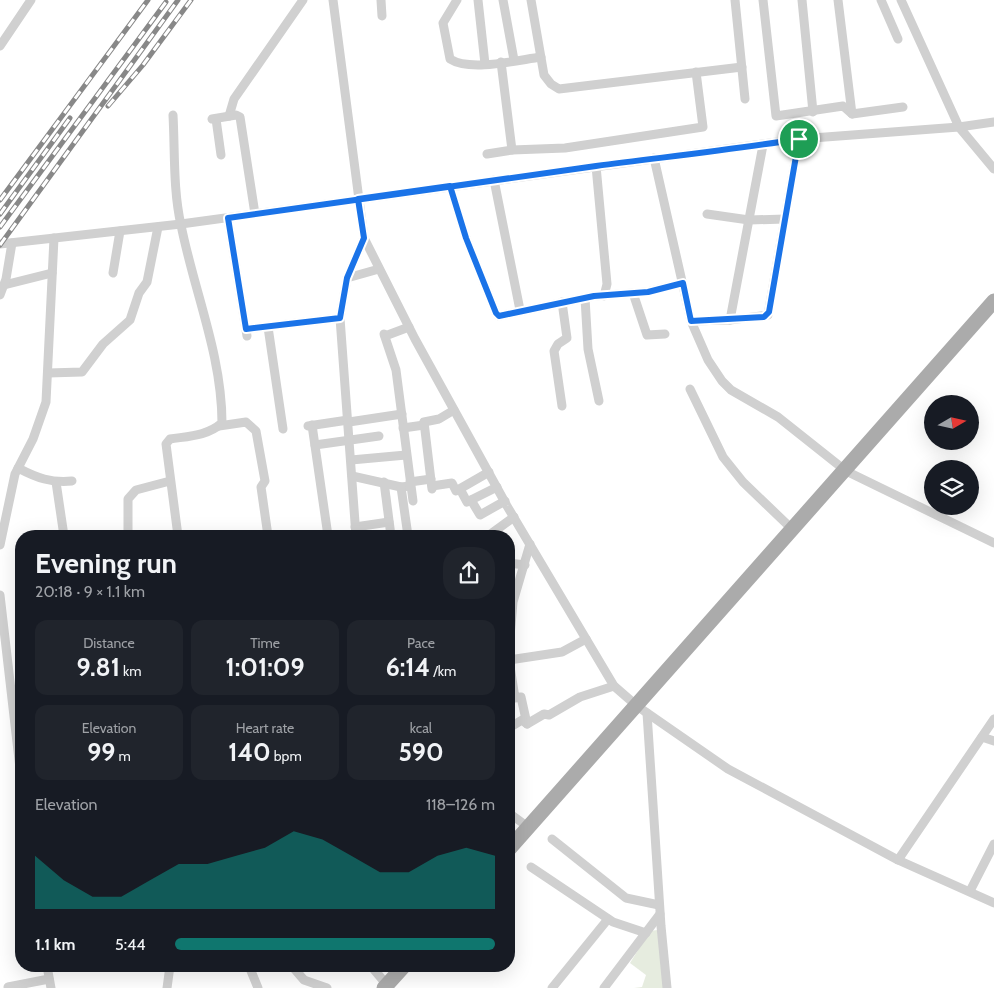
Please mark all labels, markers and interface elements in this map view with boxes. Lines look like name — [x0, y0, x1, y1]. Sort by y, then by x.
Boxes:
pin — [778, 118, 820, 160]
icon: arrive — [785, 125, 813, 153]
north arrow — [924, 395, 979, 450]
map controls — [924, 395, 979, 515]
button: layers — [924, 460, 979, 515]
text: Evening run — [35, 546, 177, 580]
button: share — [443, 547, 495, 599]
text: 20:18 · 9 × 1.1 km — [35, 582, 145, 601]
text: Distance — [83, 634, 135, 652]
text: Time — [250, 634, 280, 652]
text: Pace — [407, 634, 435, 652]
text: 9.81 — [76, 652, 120, 682]
text: 1:01:09 — [226, 652, 304, 682]
text: 6:14 — [386, 652, 430, 682]
text: km — [120, 662, 142, 680]
text: /km — [430, 662, 456, 680]
text: Elevation — [82, 719, 136, 737]
text: Heart rate — [236, 719, 294, 737]
text: kcal — [410, 719, 432, 737]
text: 99 — [87, 737, 115, 767]
text: 140 — [228, 737, 271, 767]
text: 590 — [398, 737, 444, 767]
text: m — [115, 747, 131, 765]
text: bpm — [271, 747, 302, 765]
text: Elevation — [35, 795, 98, 814]
text: 118–126 m — [426, 795, 495, 814]
text: 1.1 km — [35, 935, 75, 954]
text: 5:44 — [115, 935, 145, 954]

